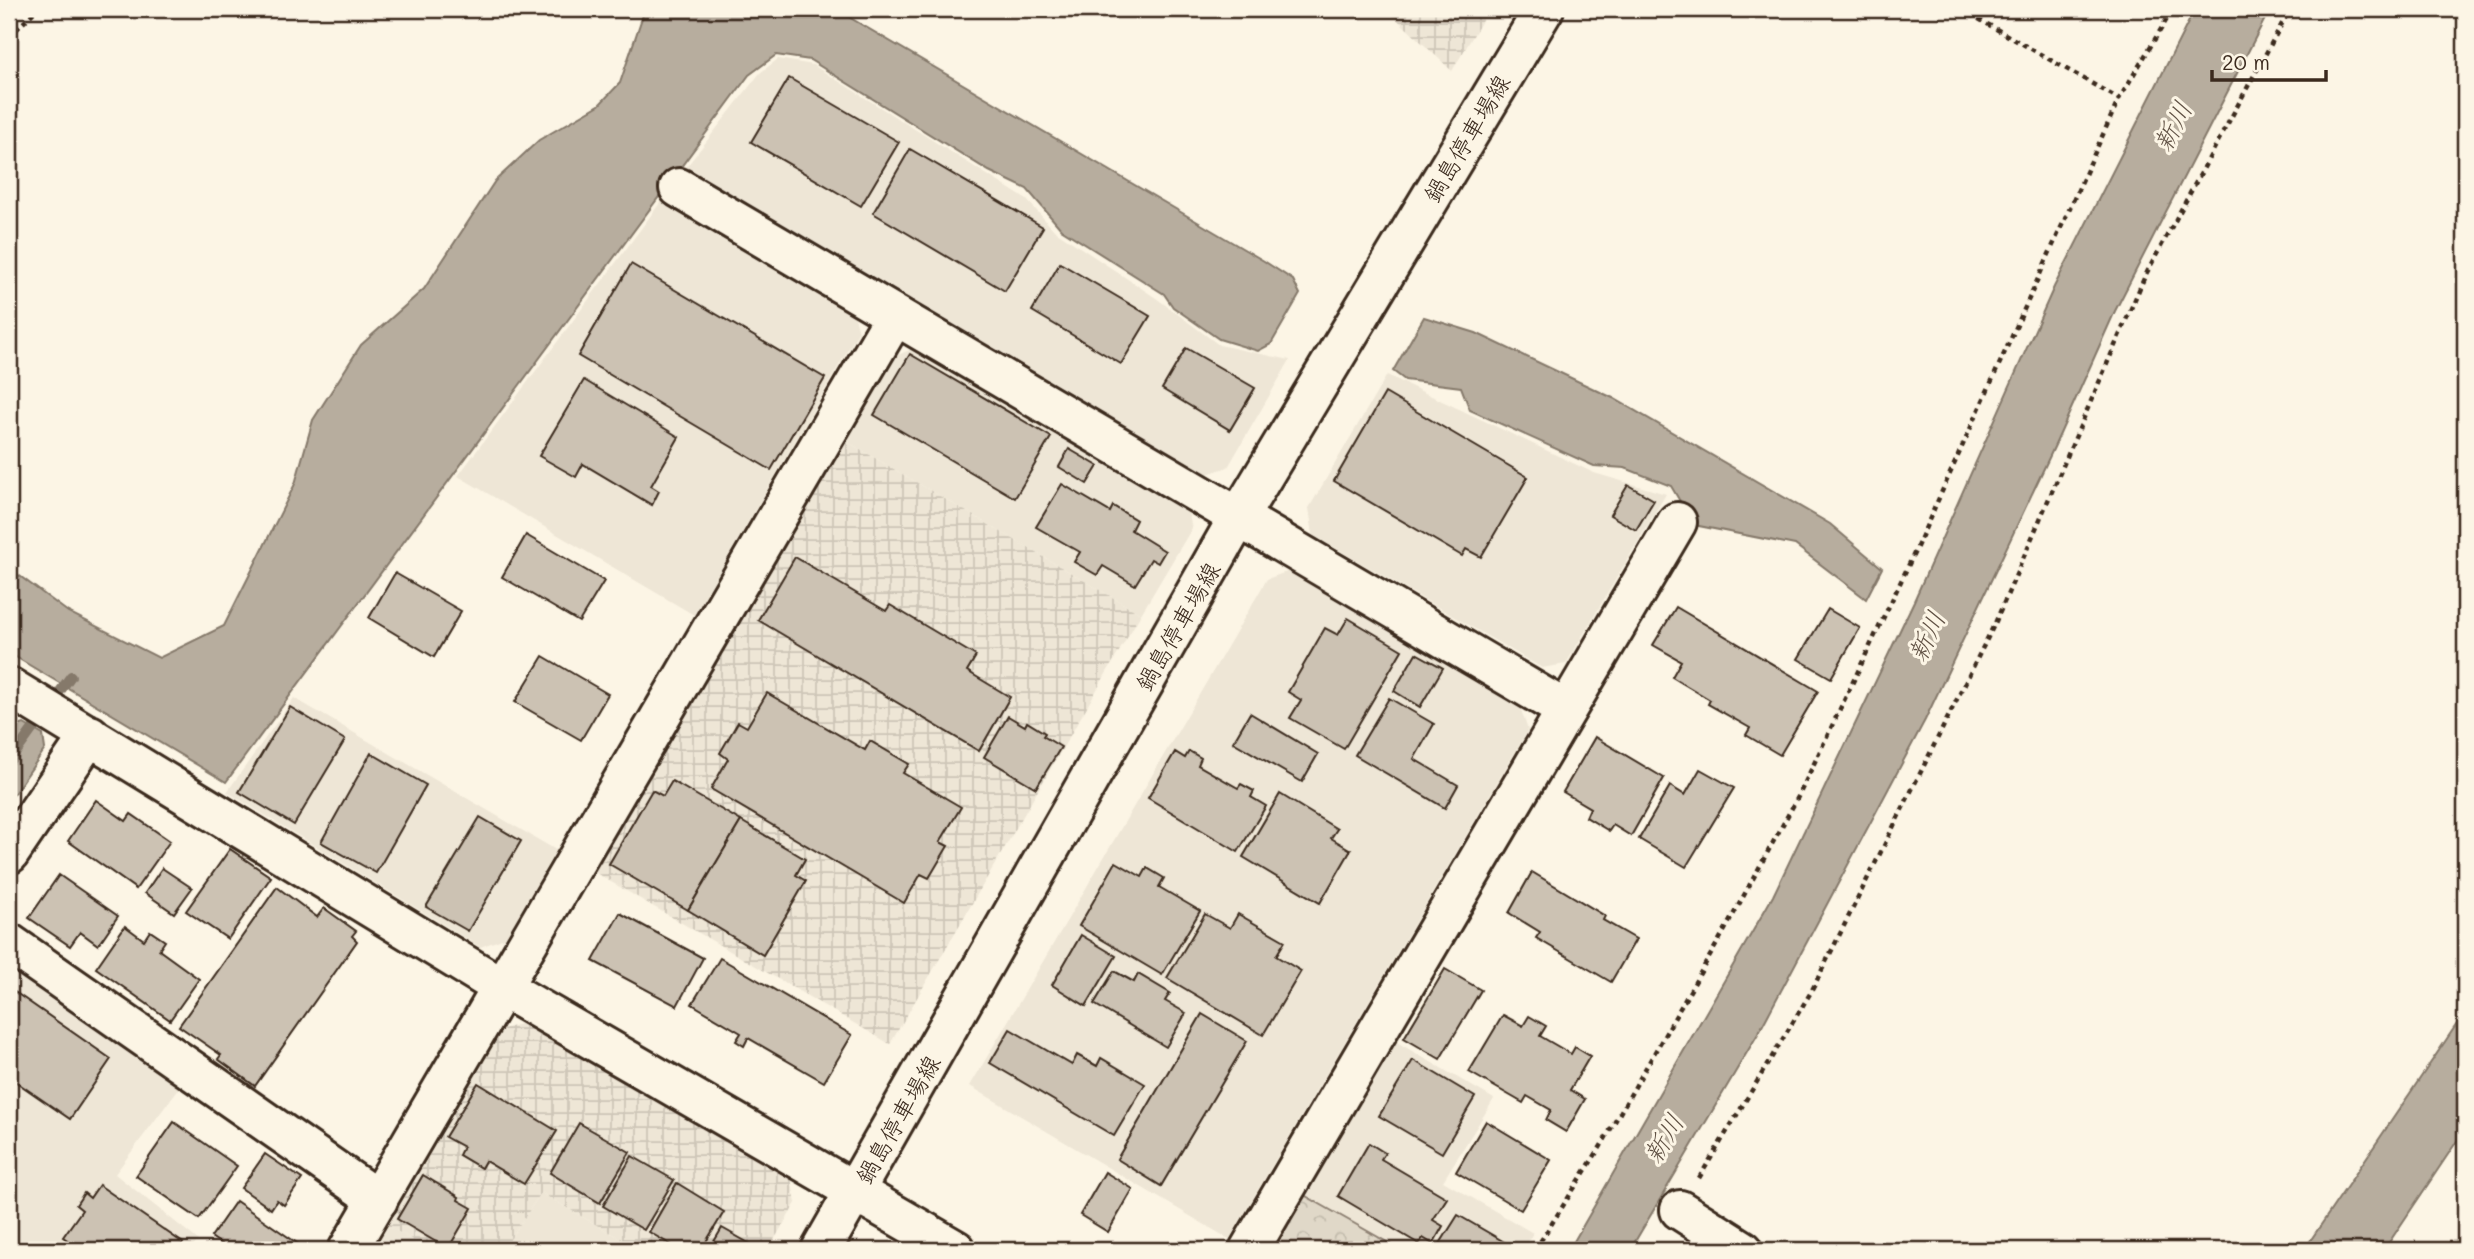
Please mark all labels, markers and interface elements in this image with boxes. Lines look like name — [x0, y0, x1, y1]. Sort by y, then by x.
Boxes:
scale bar — [2212, 38, 2325, 82]
text: 20 m — [2222, 48, 2270, 75]
street label: 鍋島停車場線 — [1416, 68, 1516, 208]
water label: 新川 — [2145, 95, 2199, 157]
street label: 鍋島停車場線 — [1128, 556, 1226, 696]
water label: 新川 — [1900, 605, 1952, 667]
street label: 鍋島停車場線 — [848, 1049, 946, 1189]
water label: 新川 — [1635, 1107, 1691, 1169]

